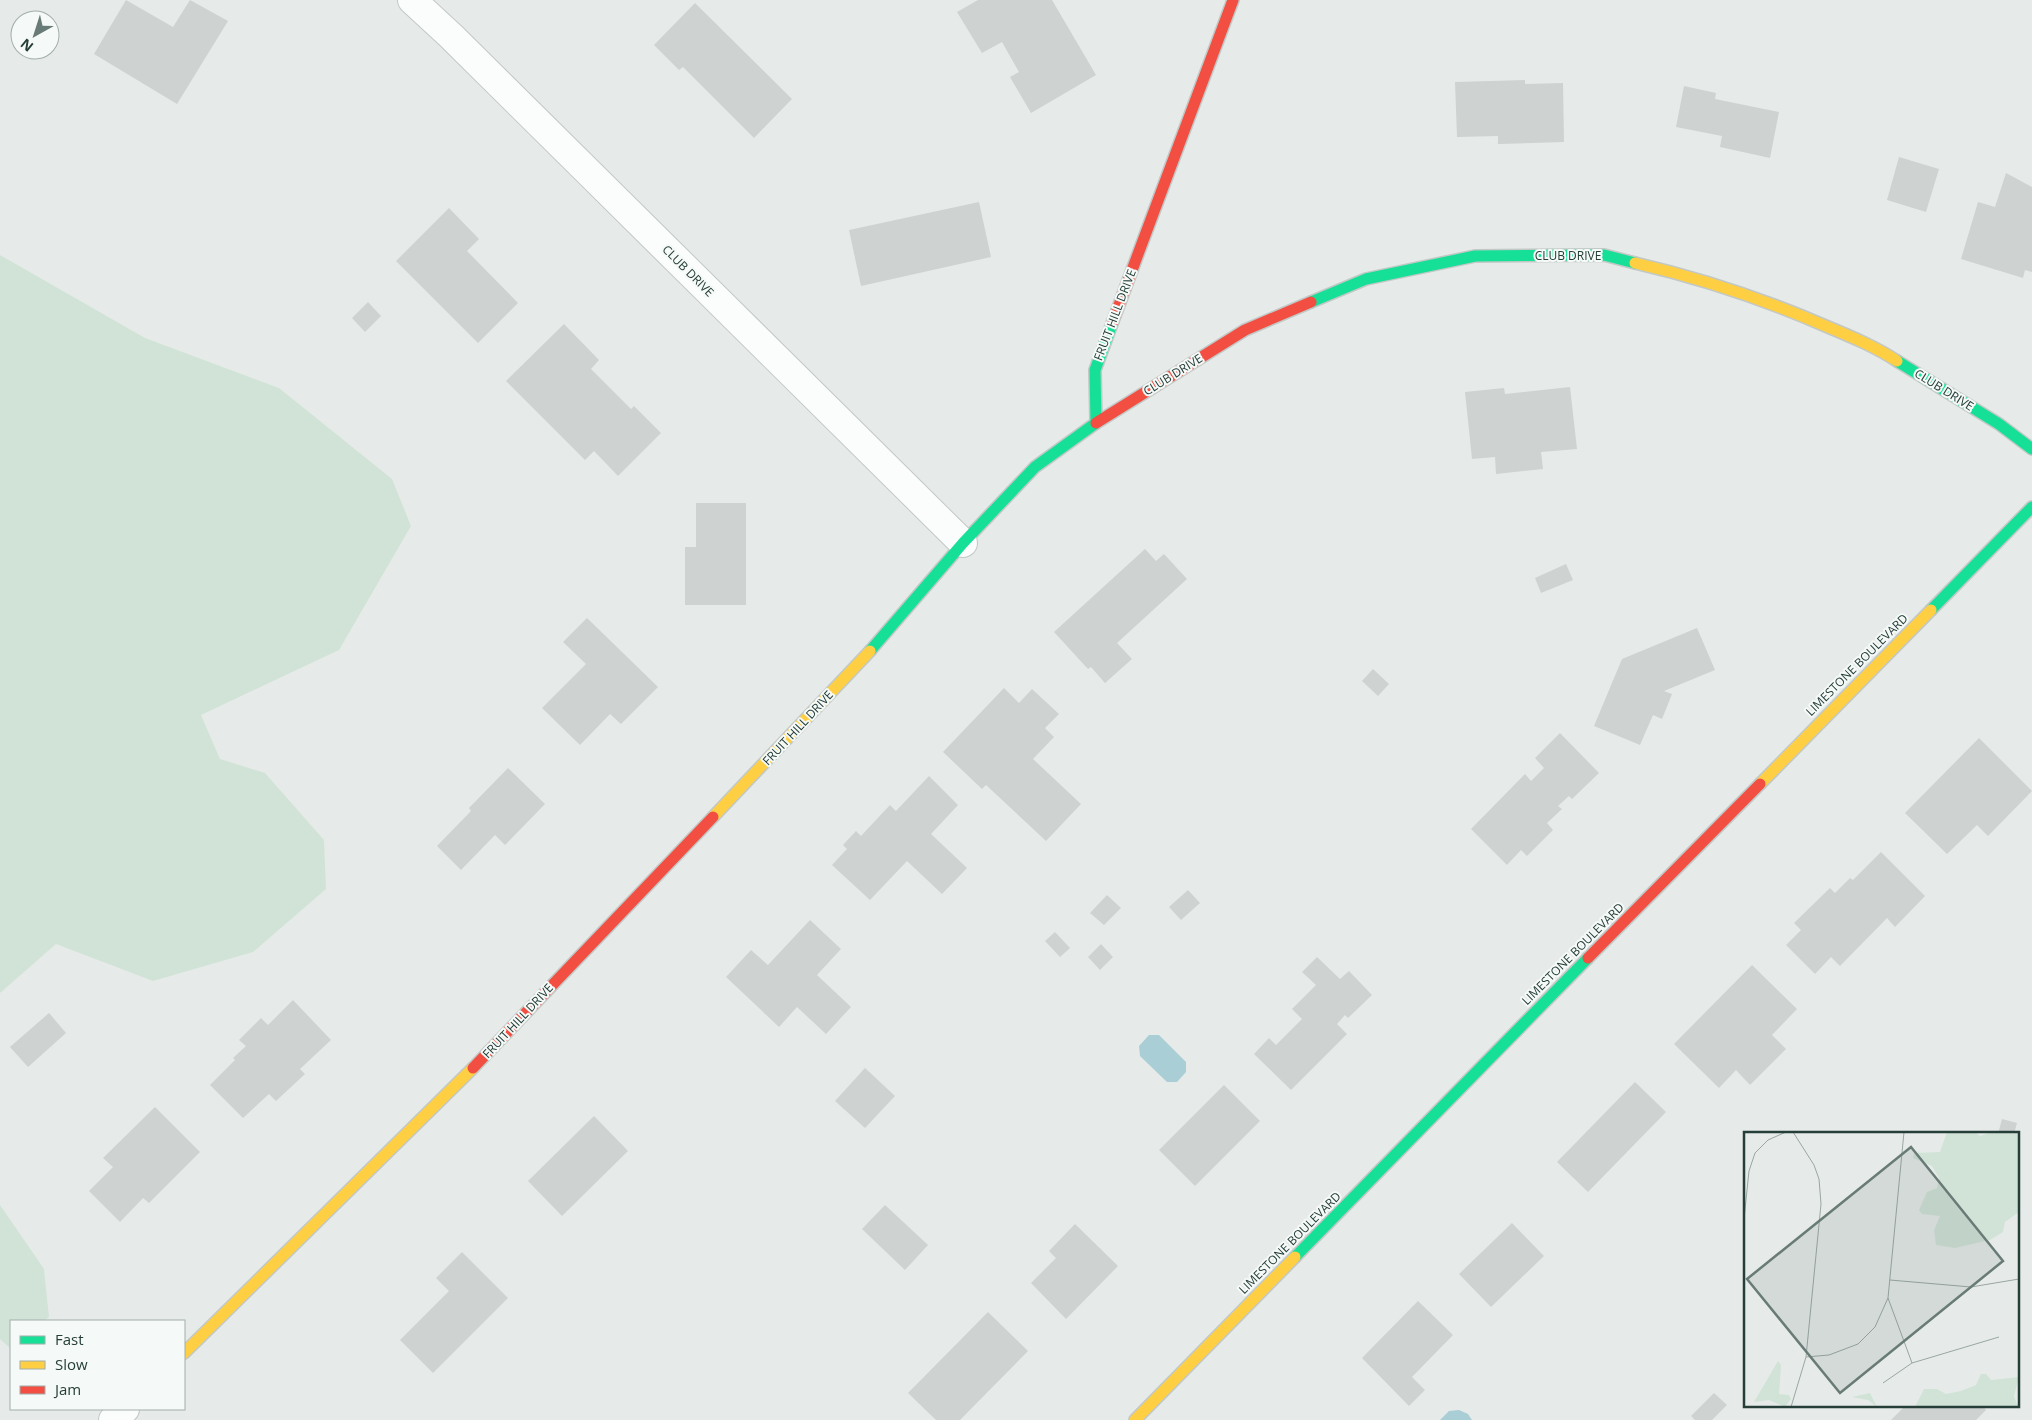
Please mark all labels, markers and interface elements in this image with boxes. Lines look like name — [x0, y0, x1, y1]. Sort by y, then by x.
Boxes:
north arrow — [10, 10, 60, 60]
text: N — [16, 35, 37, 56]
street label: CLUB DRIVE — [659, 241, 718, 300]
street label: CLUB DRIVE — [1535, 247, 1601, 264]
street label: FRUIT HILL DRIVE — [1089, 267, 1140, 363]
street label: CLUB DRIVE — [1140, 350, 1206, 399]
street label: CLUB DRIVE — [1911, 365, 1977, 414]
street label: LIMESTONE BOULEVARD — [1802, 610, 1911, 719]
street label: FRUIT HILL DRIVE — [758, 687, 837, 769]
street label: LIMESTONE BOULEVARD — [1518, 899, 1627, 1008]
street label: FRUIT HILL DRIVE — [478, 980, 557, 1062]
inset map — [1744, 1132, 2020, 1408]
street label: LIMESTONE BOULEVARD — [1235, 1188, 1344, 1297]
legend — [10, 1320, 185, 1410]
text: Fast — [55, 1329, 84, 1349]
text: Slow — [55, 1354, 88, 1374]
text: Jam — [53, 1379, 81, 1399]

